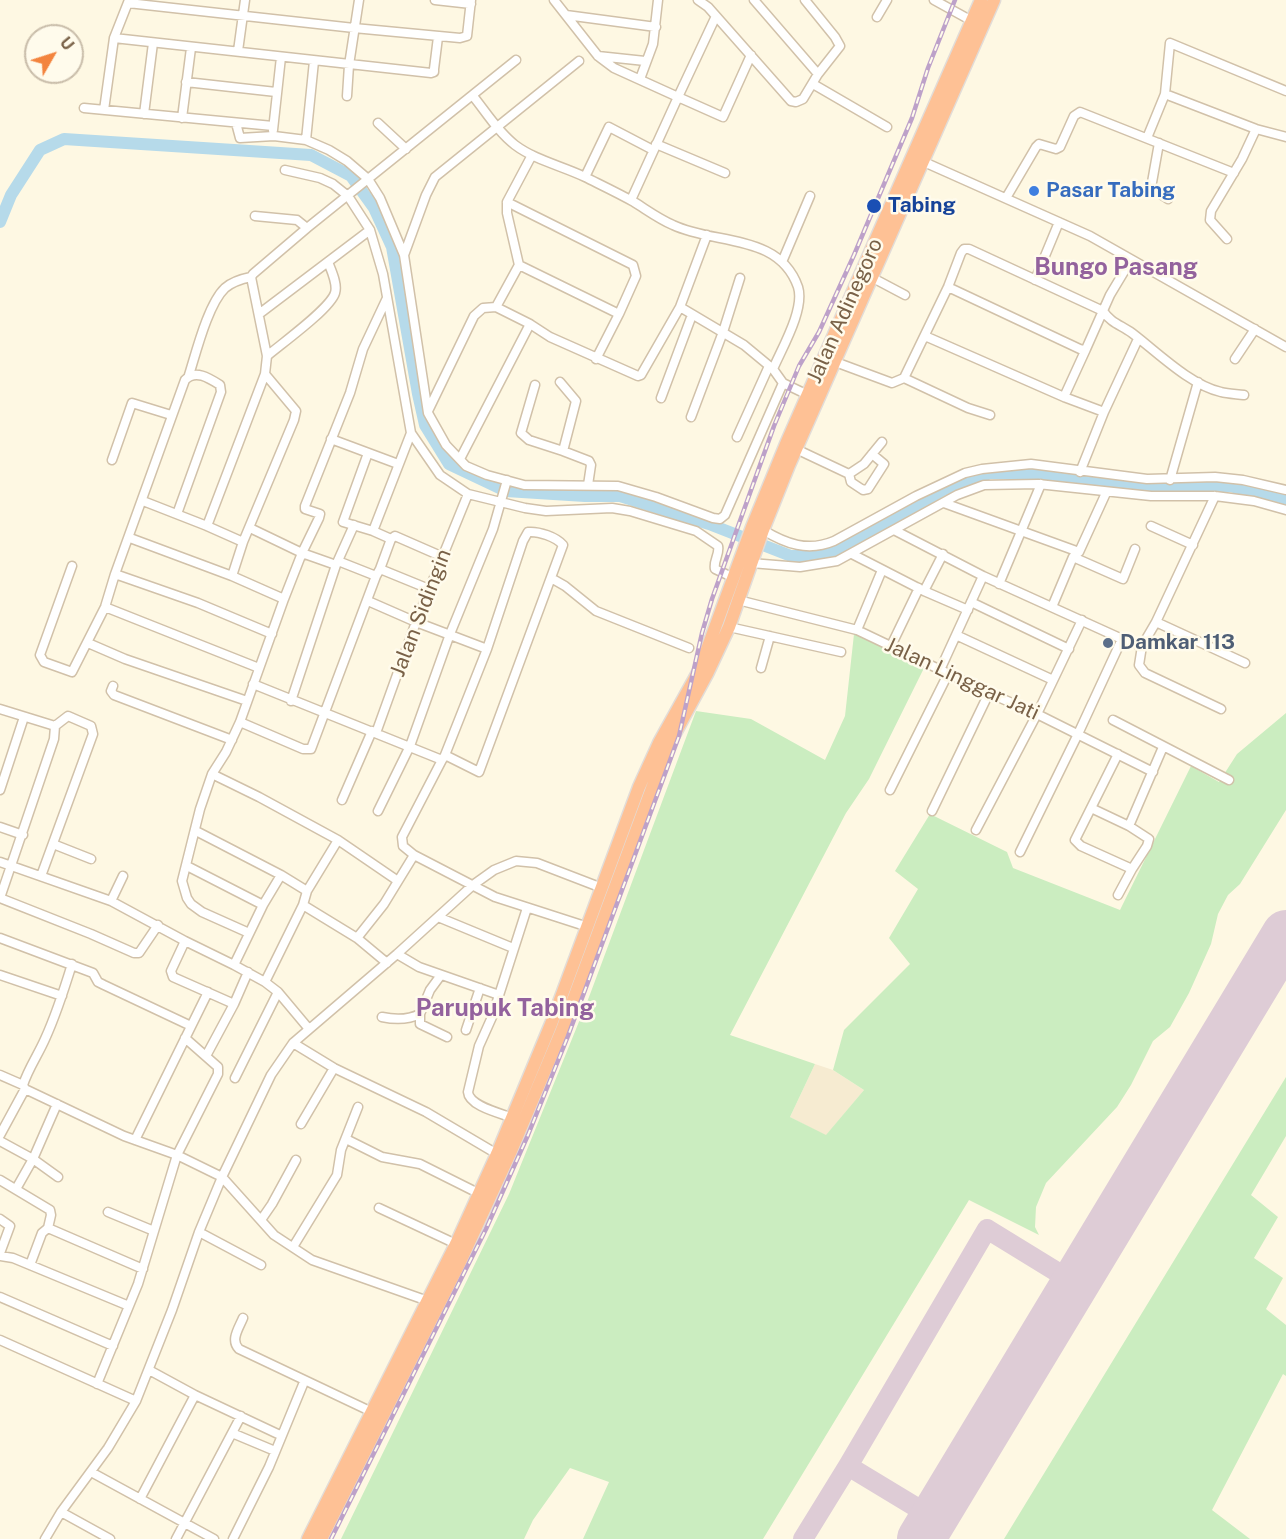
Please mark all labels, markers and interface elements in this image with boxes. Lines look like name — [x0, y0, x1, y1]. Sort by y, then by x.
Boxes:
north arrow — [24, 24, 84, 84]
text: U — [56, 33, 78, 54]
place label: Pasar Tabing — [1046, 178, 1175, 204]
marker: Pasar Tabing — [1027, 184, 1041, 198]
place label: Tabing — [888, 193, 956, 219]
marker: Tabing — [865, 197, 883, 215]
street label: Jalan Adinegoro — [802, 235, 888, 387]
district label: Bungo Pasang — [1034, 254, 1198, 282]
street label: Jalan Sidingin — [385, 546, 457, 680]
place label: Damkar 113 — [1120, 630, 1235, 656]
street label: Jalan Linggar Jati — [881, 632, 1043, 726]
marker: Damkar 113 — [1101, 636, 1115, 650]
district label: Parupuk Tabing — [416, 995, 594, 1023]

